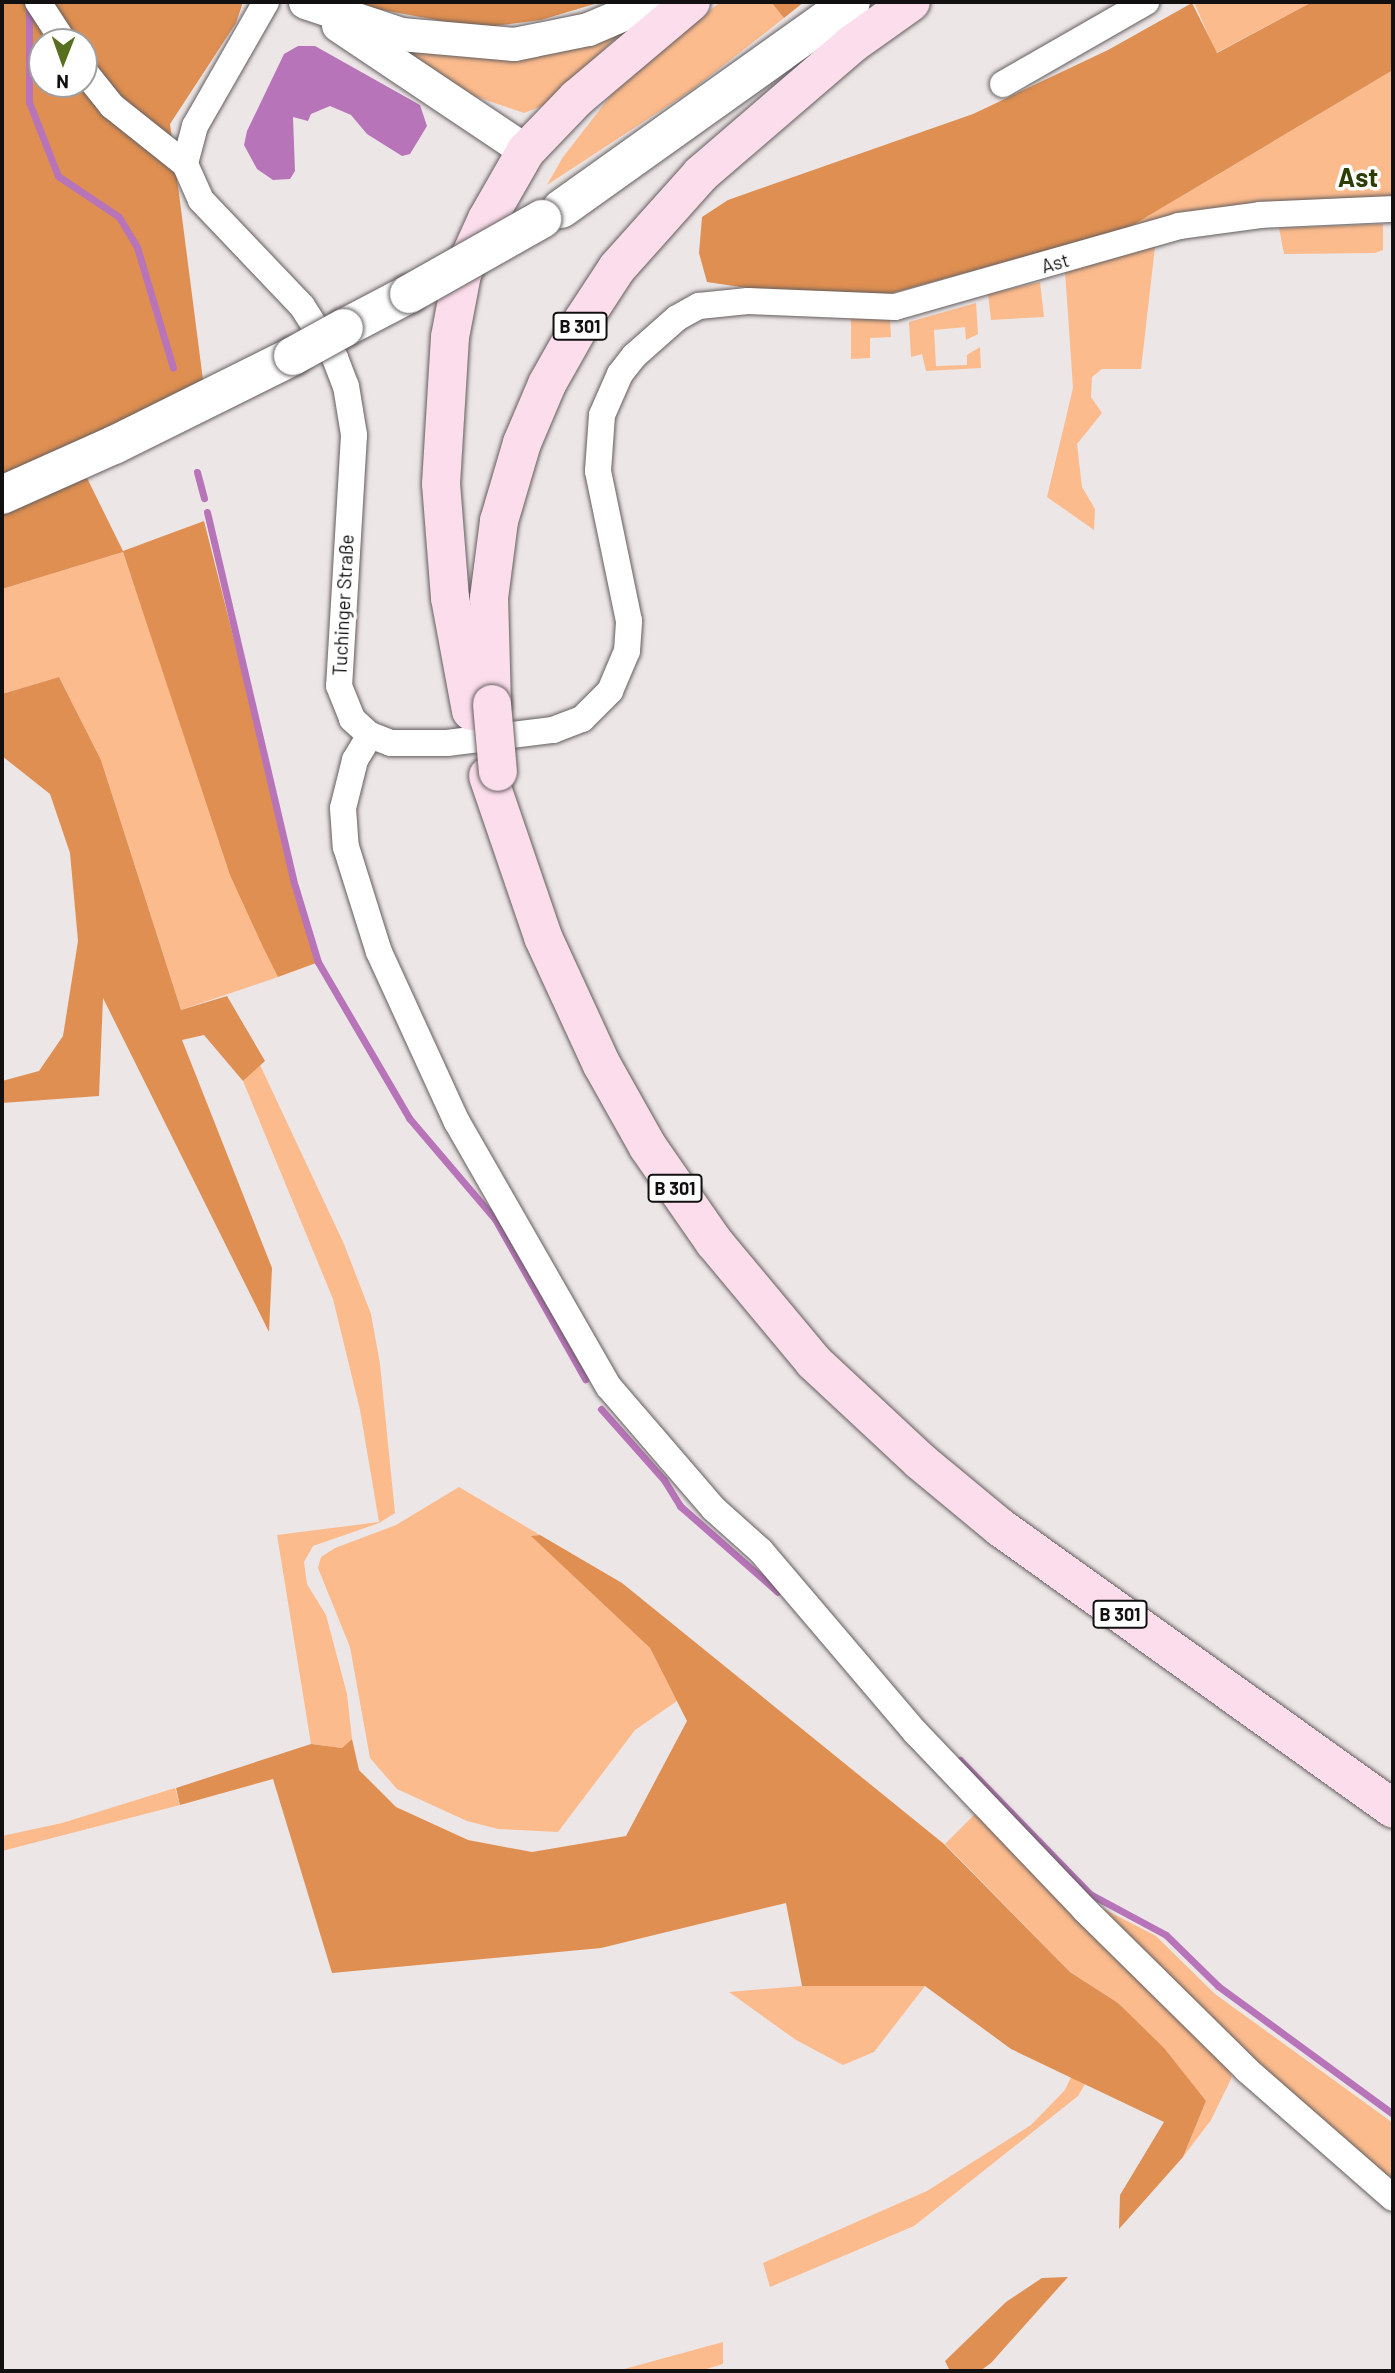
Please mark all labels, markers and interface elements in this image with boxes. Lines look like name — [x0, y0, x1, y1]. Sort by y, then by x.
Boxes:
north arrow — [28, 28, 98, 98]
text: N — [56, 71, 69, 94]
district label: Ast — [1338, 161, 1378, 193]
street label: Ast — [1039, 248, 1071, 278]
road number: B 301 — [552, 312, 608, 340]
street label: Tuchinger Straße — [328, 534, 358, 676]
road number: B 301 — [647, 1174, 703, 1203]
road number: B 301 — [1092, 1600, 1148, 1629]

